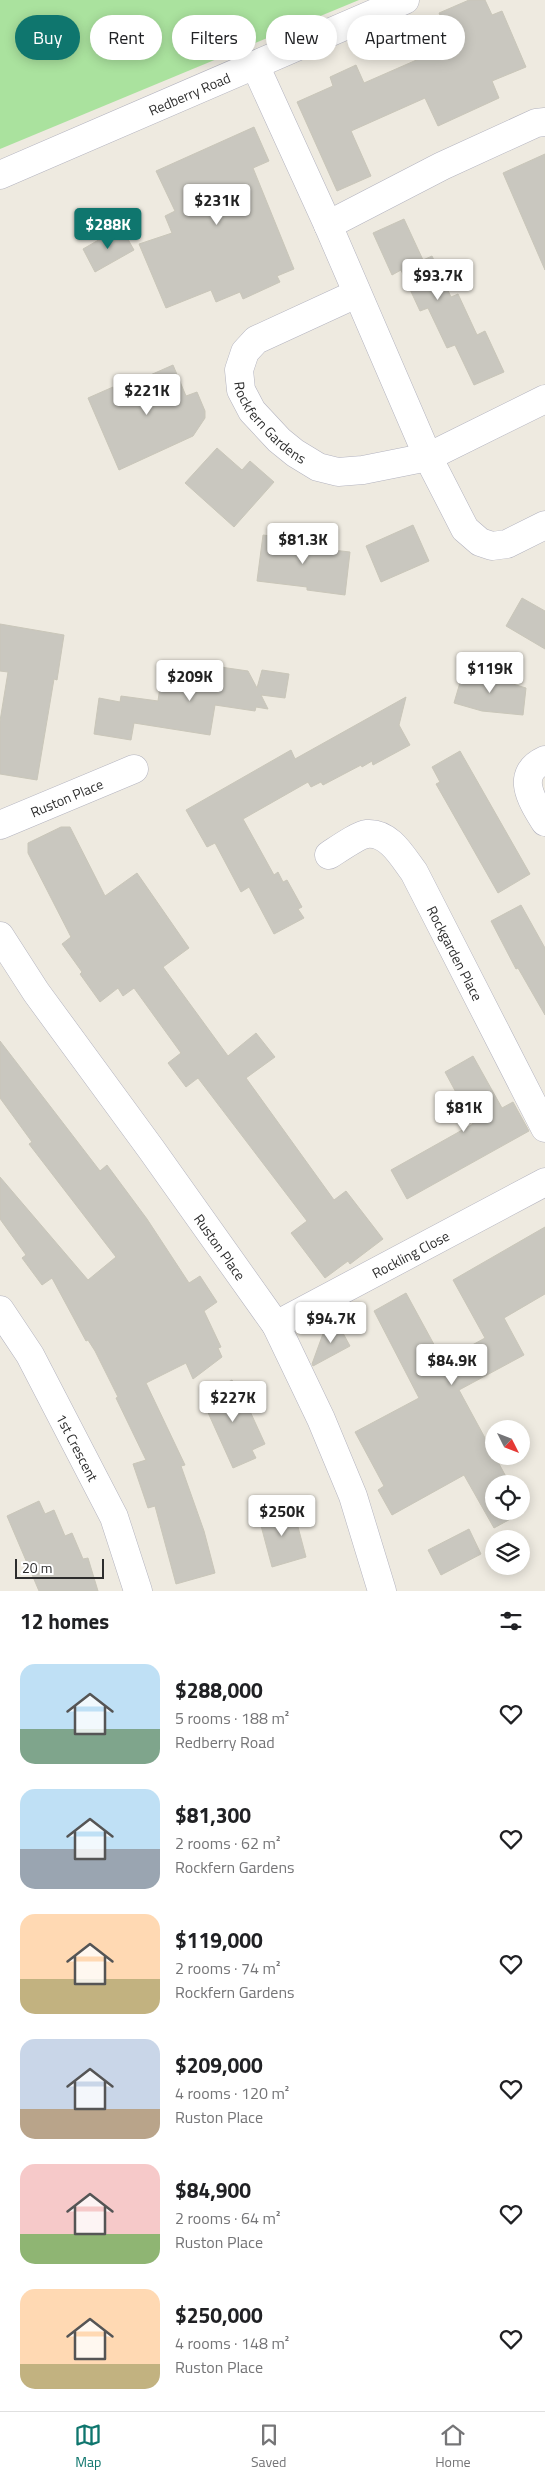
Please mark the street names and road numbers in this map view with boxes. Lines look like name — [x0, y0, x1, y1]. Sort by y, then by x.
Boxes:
street label: Redberry Road — [145, 66, 233, 120]
street label: Rockfern Gardens — [230, 380, 311, 468]
street label: Ruston Place — [27, 773, 106, 822]
street label: Rockgarden Place — [422, 902, 489, 1004]
street label: Ruston Place — [189, 1209, 251, 1284]
street label: Rockling Close — [368, 1224, 453, 1283]
street label: 1st Crescent — [52, 1410, 104, 1485]

